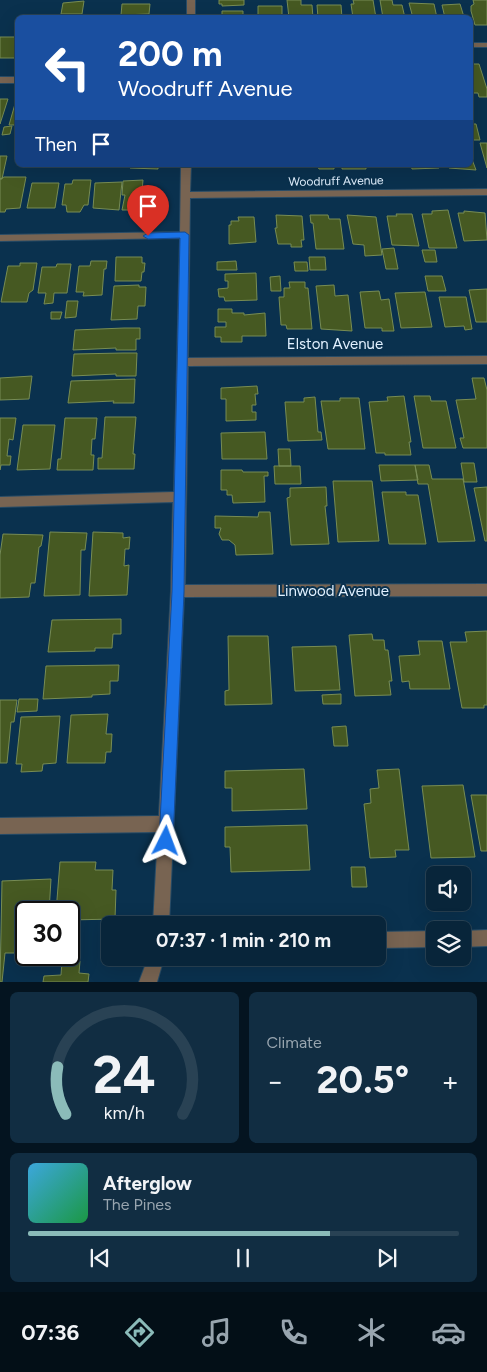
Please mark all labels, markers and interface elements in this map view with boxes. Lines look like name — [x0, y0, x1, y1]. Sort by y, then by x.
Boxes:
text: 200 m — [118, 33, 222, 75]
icon: left — [35, 35, 100, 100]
text: Woodruff Avenue — [118, 75, 292, 102]
icon: arrive — [87, 130, 115, 158]
text: Then — [35, 133, 77, 156]
street label: Woodruff Avenue — [288, 173, 384, 189]
pin — [127, 185, 169, 236]
icon: arrive — [134, 192, 162, 220]
street label: Elston Avenue — [287, 335, 383, 353]
street label: Linwood Avenue — [277, 582, 389, 600]
position arrow — [139, 814, 191, 866]
map controls — [426, 866, 471, 966]
button: sound — [426, 866, 471, 911]
speed limit sign: 30 — [15, 901, 80, 966]
button: layers — [426, 921, 471, 966]
text: 07:37 · 1 min · 210 m — [156, 929, 331, 952]
text: Climate — [267, 1033, 322, 1052]
text: 24 — [93, 1044, 156, 1106]
text: 20.5° — [317, 1057, 409, 1103]
text: − — [267, 1064, 284, 1098]
text: + — [442, 1064, 459, 1098]
text: km/h — [104, 1102, 145, 1123]
text: Afterglow — [103, 1172, 192, 1195]
text: The Pines — [103, 1195, 172, 1214]
icon: previous — [86, 1244, 114, 1272]
icon: pause — [229, 1244, 257, 1272]
icon: next — [373, 1244, 401, 1272]
icon: directions — [122, 1315, 157, 1350]
icon: music — [199, 1315, 234, 1350]
icon: phone — [276, 1315, 311, 1350]
icon: climate — [354, 1315, 389, 1350]
icon: car — [431, 1315, 466, 1350]
text: 07:36 — [21, 1319, 79, 1346]

